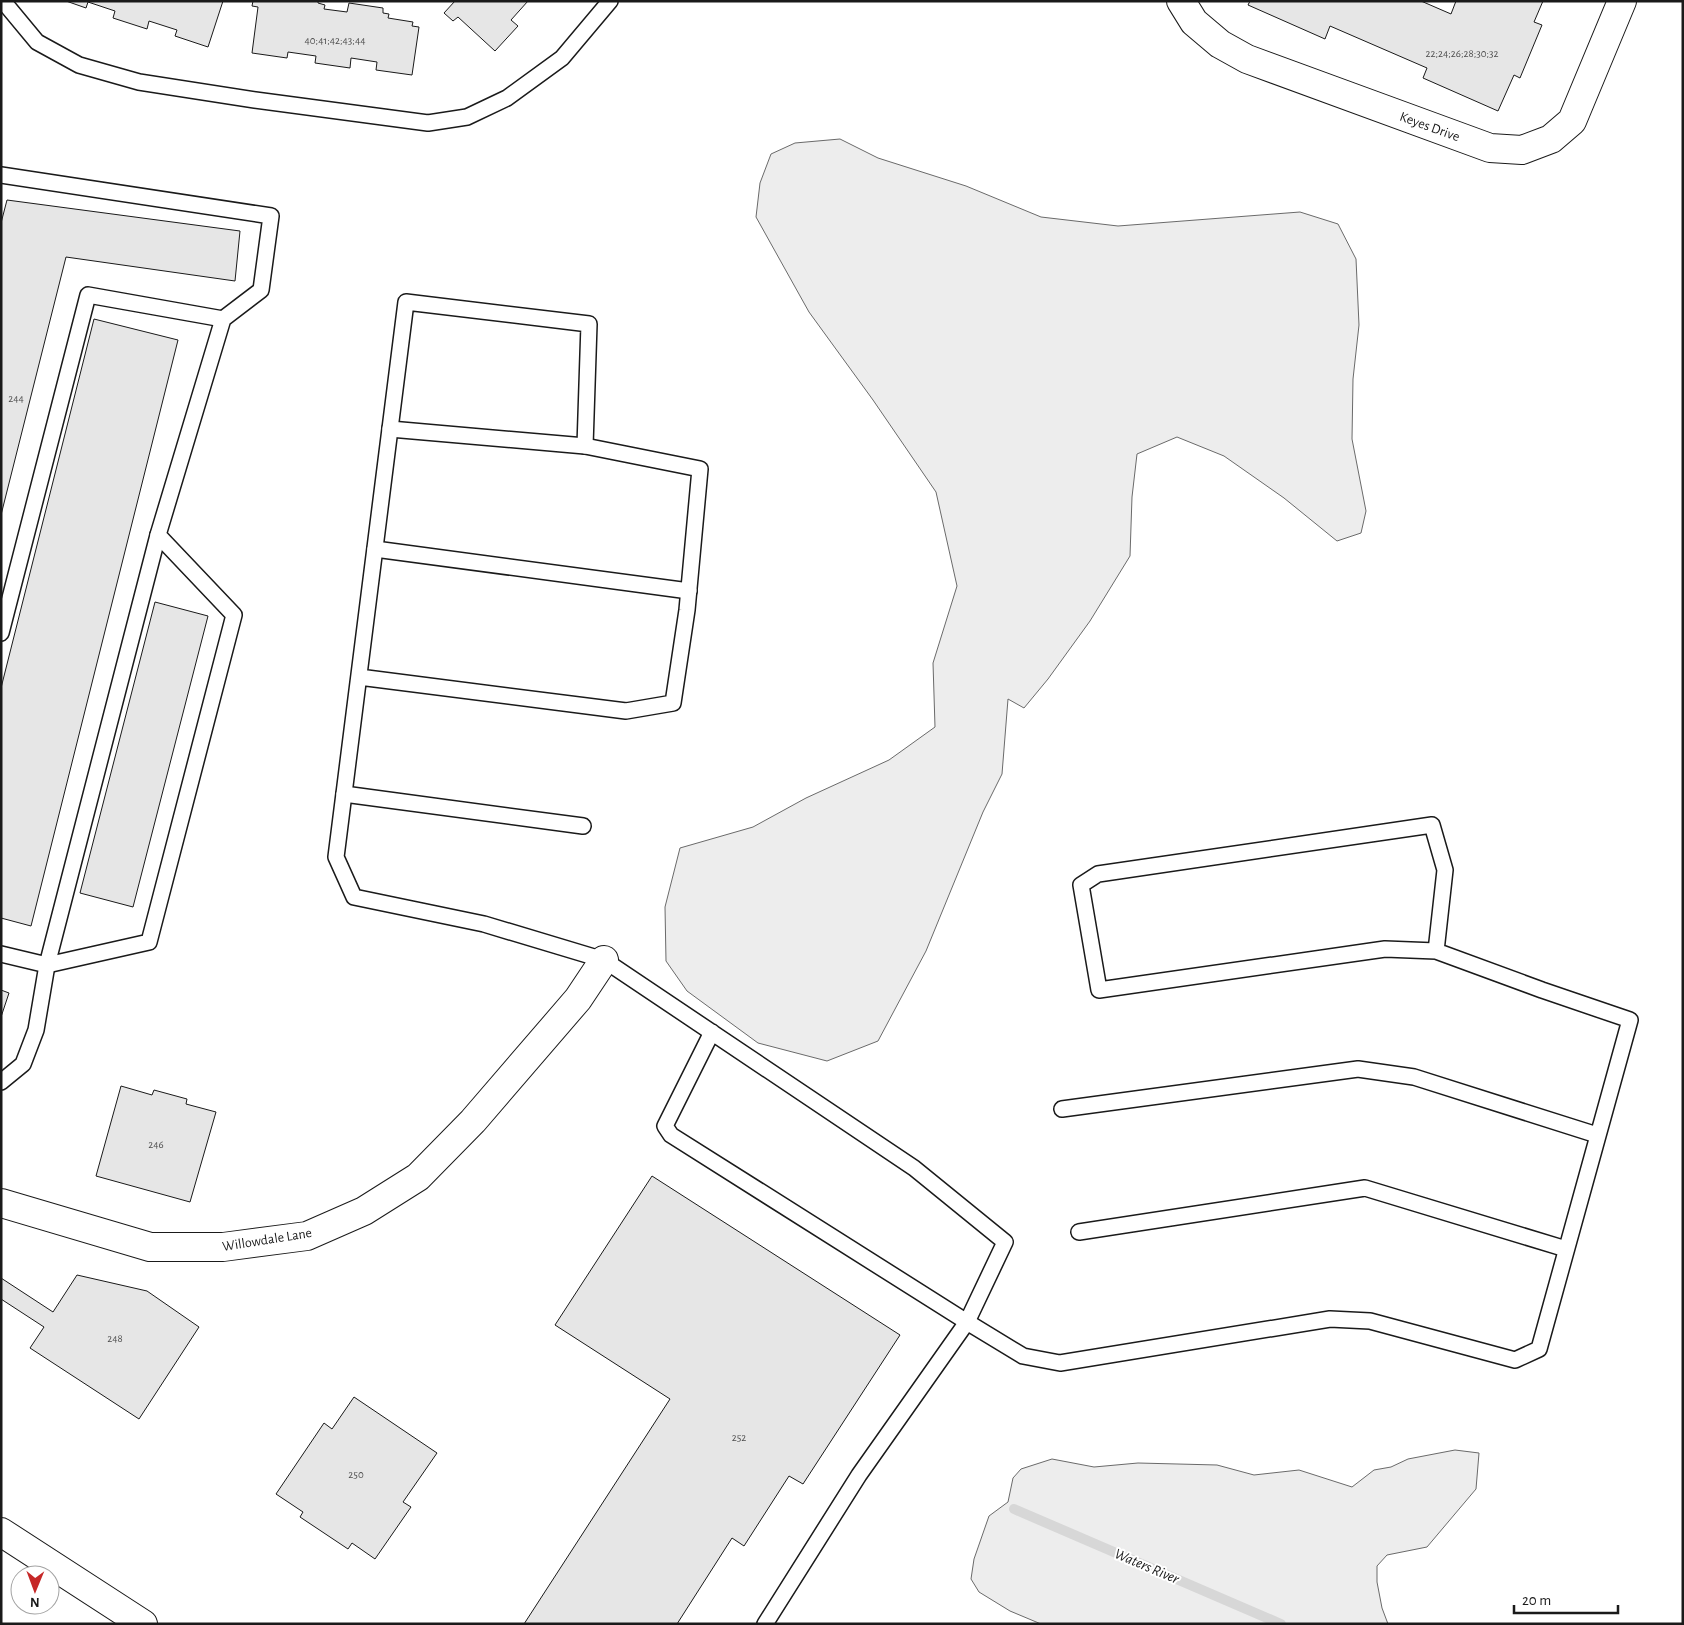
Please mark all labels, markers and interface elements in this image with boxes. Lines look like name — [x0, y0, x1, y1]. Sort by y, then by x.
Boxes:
house number: 40;41;42;43;44 — [305, 35, 365, 46]
house number: 22;24;26;28;30;32 — [1425, 48, 1499, 59]
street label: Keyes Drive — [1398, 110, 1461, 144]
house number: 244 — [8, 393, 24, 404]
house number: 246 — [148, 1139, 164, 1150]
street label: Willowdale Lane — [221, 1226, 313, 1254]
house number: 248 — [107, 1333, 123, 1344]
house number: 252 — [732, 1432, 746, 1443]
house number: 250 — [348, 1469, 364, 1480]
water label: Waters River — [1112, 1546, 1182, 1587]
north arrow — [10, 1565, 60, 1615]
scale bar — [1514, 1582, 1618, 1614]
text: 20 m — [1522, 1593, 1551, 1608]
text: N — [30, 1595, 40, 1609]

